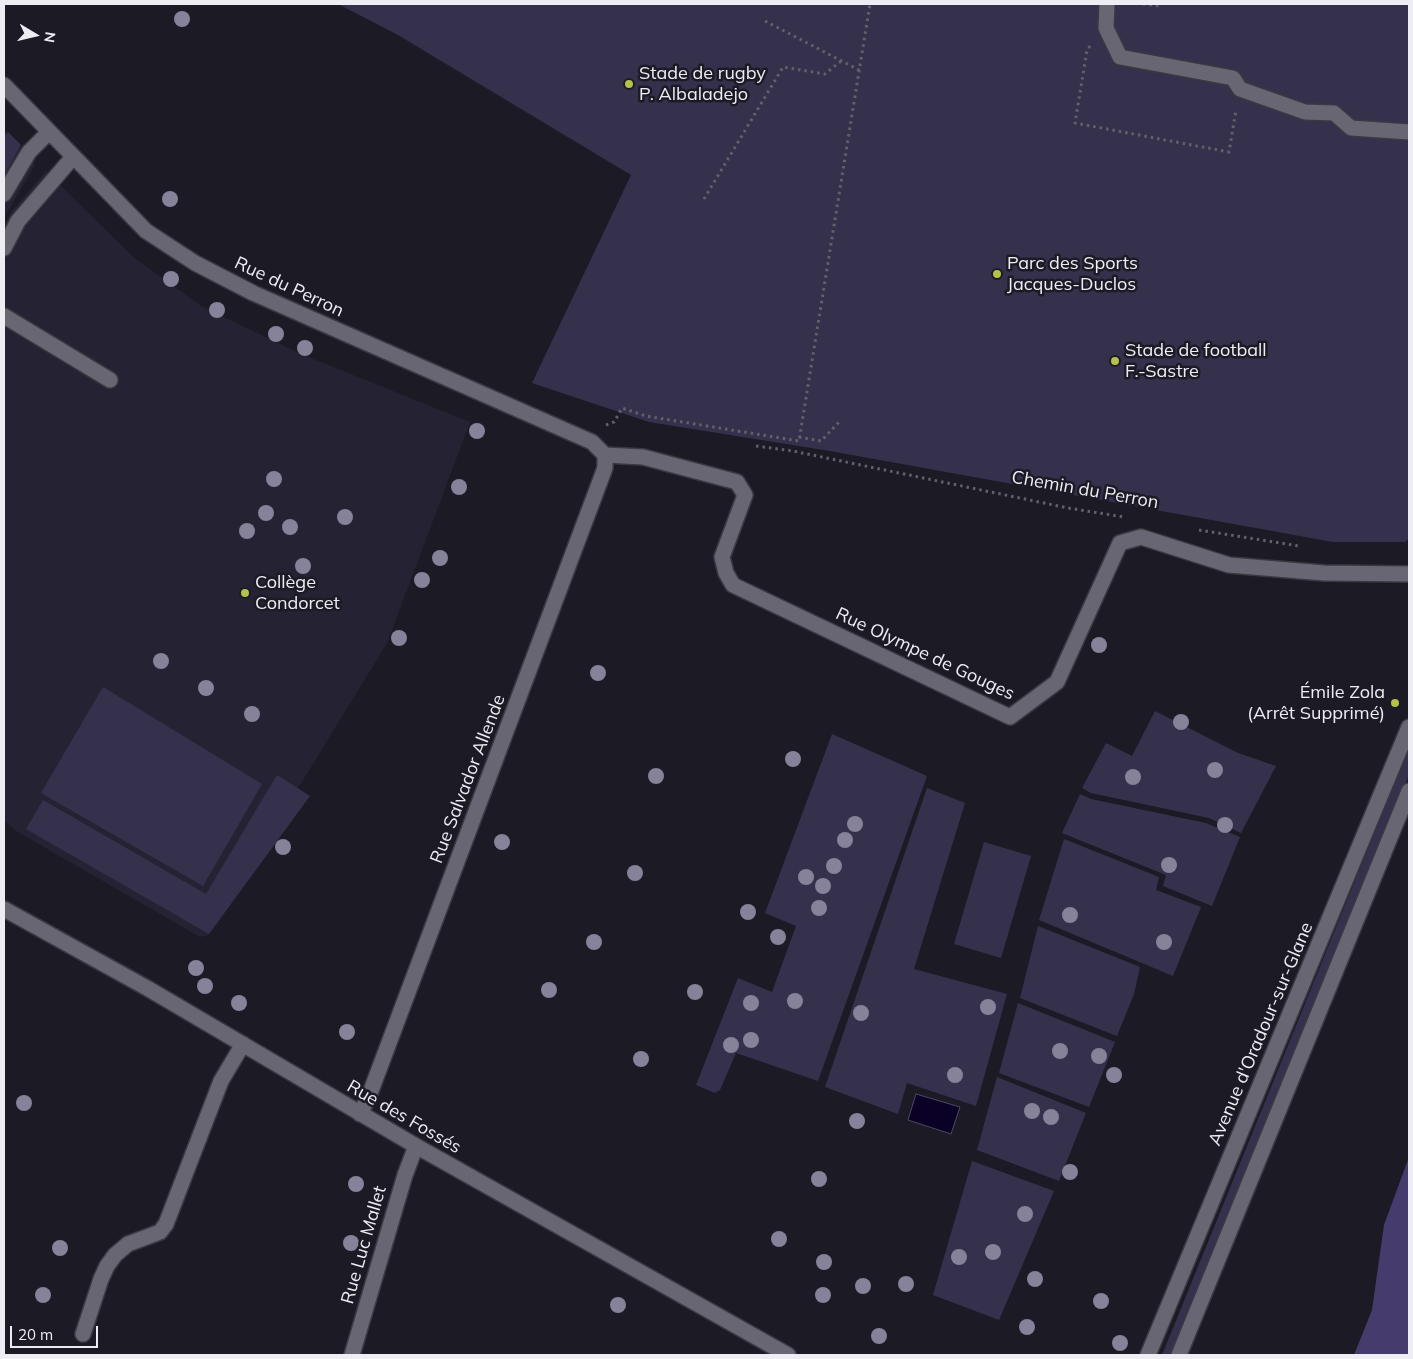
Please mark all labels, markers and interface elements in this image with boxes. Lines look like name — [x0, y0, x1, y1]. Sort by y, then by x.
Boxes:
north arrow — [10, 10, 60, 60]
text: N — [40, 31, 60, 44]
place label: Stade de rugby P. Albaladejo — [639, 63, 766, 106]
marker: Stade de rugby P. Albaladejo — [623, 78, 635, 90]
street label: Rue du Perron — [231, 252, 347, 322]
place label: Parc des Sports Jacques-Duclos — [1007, 253, 1138, 296]
marker: Parc des Sports Jacques-Duclos — [991, 268, 1003, 280]
place label: Stade de football F.-Sastre — [1125, 340, 1267, 382]
marker: Stade de football F.-Sastre — [1109, 355, 1121, 367]
street label: Chemin du Perron — [1010, 466, 1160, 514]
place label: Collège Condorcet — [255, 572, 340, 614]
marker: Collège Condorcet — [239, 587, 251, 599]
street label: Rue Olympe de Gouges — [832, 603, 1018, 705]
place label: Émile Zola (Arrêt Supprimé) — [1247, 682, 1385, 724]
street label: Rue Salvador Allende — [426, 692, 510, 866]
marker: Émile Zola (Arrêt Supprimé) — [1389, 697, 1401, 709]
street label: Avenue d'Oradour-sur-Glane — [1204, 919, 1318, 1149]
street label: Rue des Fossés — [343, 1076, 465, 1158]
street label: Rue Luc Mallet — [337, 1183, 391, 1307]
scale bar — [12, 1316, 100, 1348]
text: 20 m — [18, 1325, 53, 1344]

